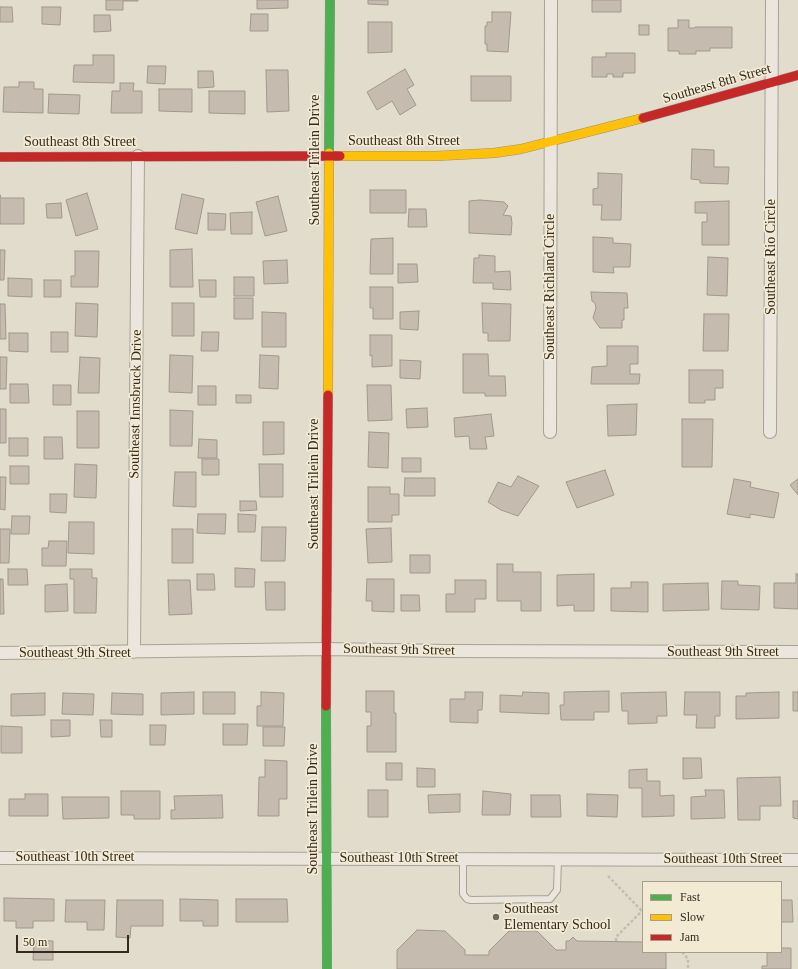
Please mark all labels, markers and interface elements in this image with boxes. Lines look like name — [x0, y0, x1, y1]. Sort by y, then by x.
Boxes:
street label: Southeast 8th Street — [661, 60, 773, 108]
street label: Southeast Trilein Drive — [307, 95, 323, 225]
street label: Southeast 8th Street — [348, 133, 460, 149]
street label: Southeast 8th Street — [24, 134, 136, 150]
street label: Southeast Rio Circle — [763, 199, 779, 315]
street label: Southeast Richland Circle — [542, 214, 558, 360]
street label: Southeast Innsbruck Drive — [126, 329, 146, 479]
street label: Southeast Trilein Drive — [306, 419, 322, 549]
street label: Southeast 9th Street — [343, 641, 455, 659]
street label: Southeast 9th Street — [667, 644, 779, 660]
street label: Southeast 9th Street — [19, 645, 131, 661]
street label: Southeast Trilein Drive — [305, 744, 321, 874]
street label: Southeast 10th Street — [16, 849, 134, 865]
street label: Southeast 10th Street — [340, 850, 458, 866]
street label: Southeast 10th Street — [664, 851, 782, 867]
legend — [642, 881, 782, 953]
text: Fast — [680, 890, 700, 904]
place label: Southeast Elementary School — [504, 901, 611, 934]
text: Slow — [680, 910, 705, 924]
marker: Southeast Elementary School — [491, 912, 501, 922]
scale bar — [18, 927, 131, 953]
text: Jam — [680, 930, 699, 944]
text: 50 m — [23, 935, 47, 949]

